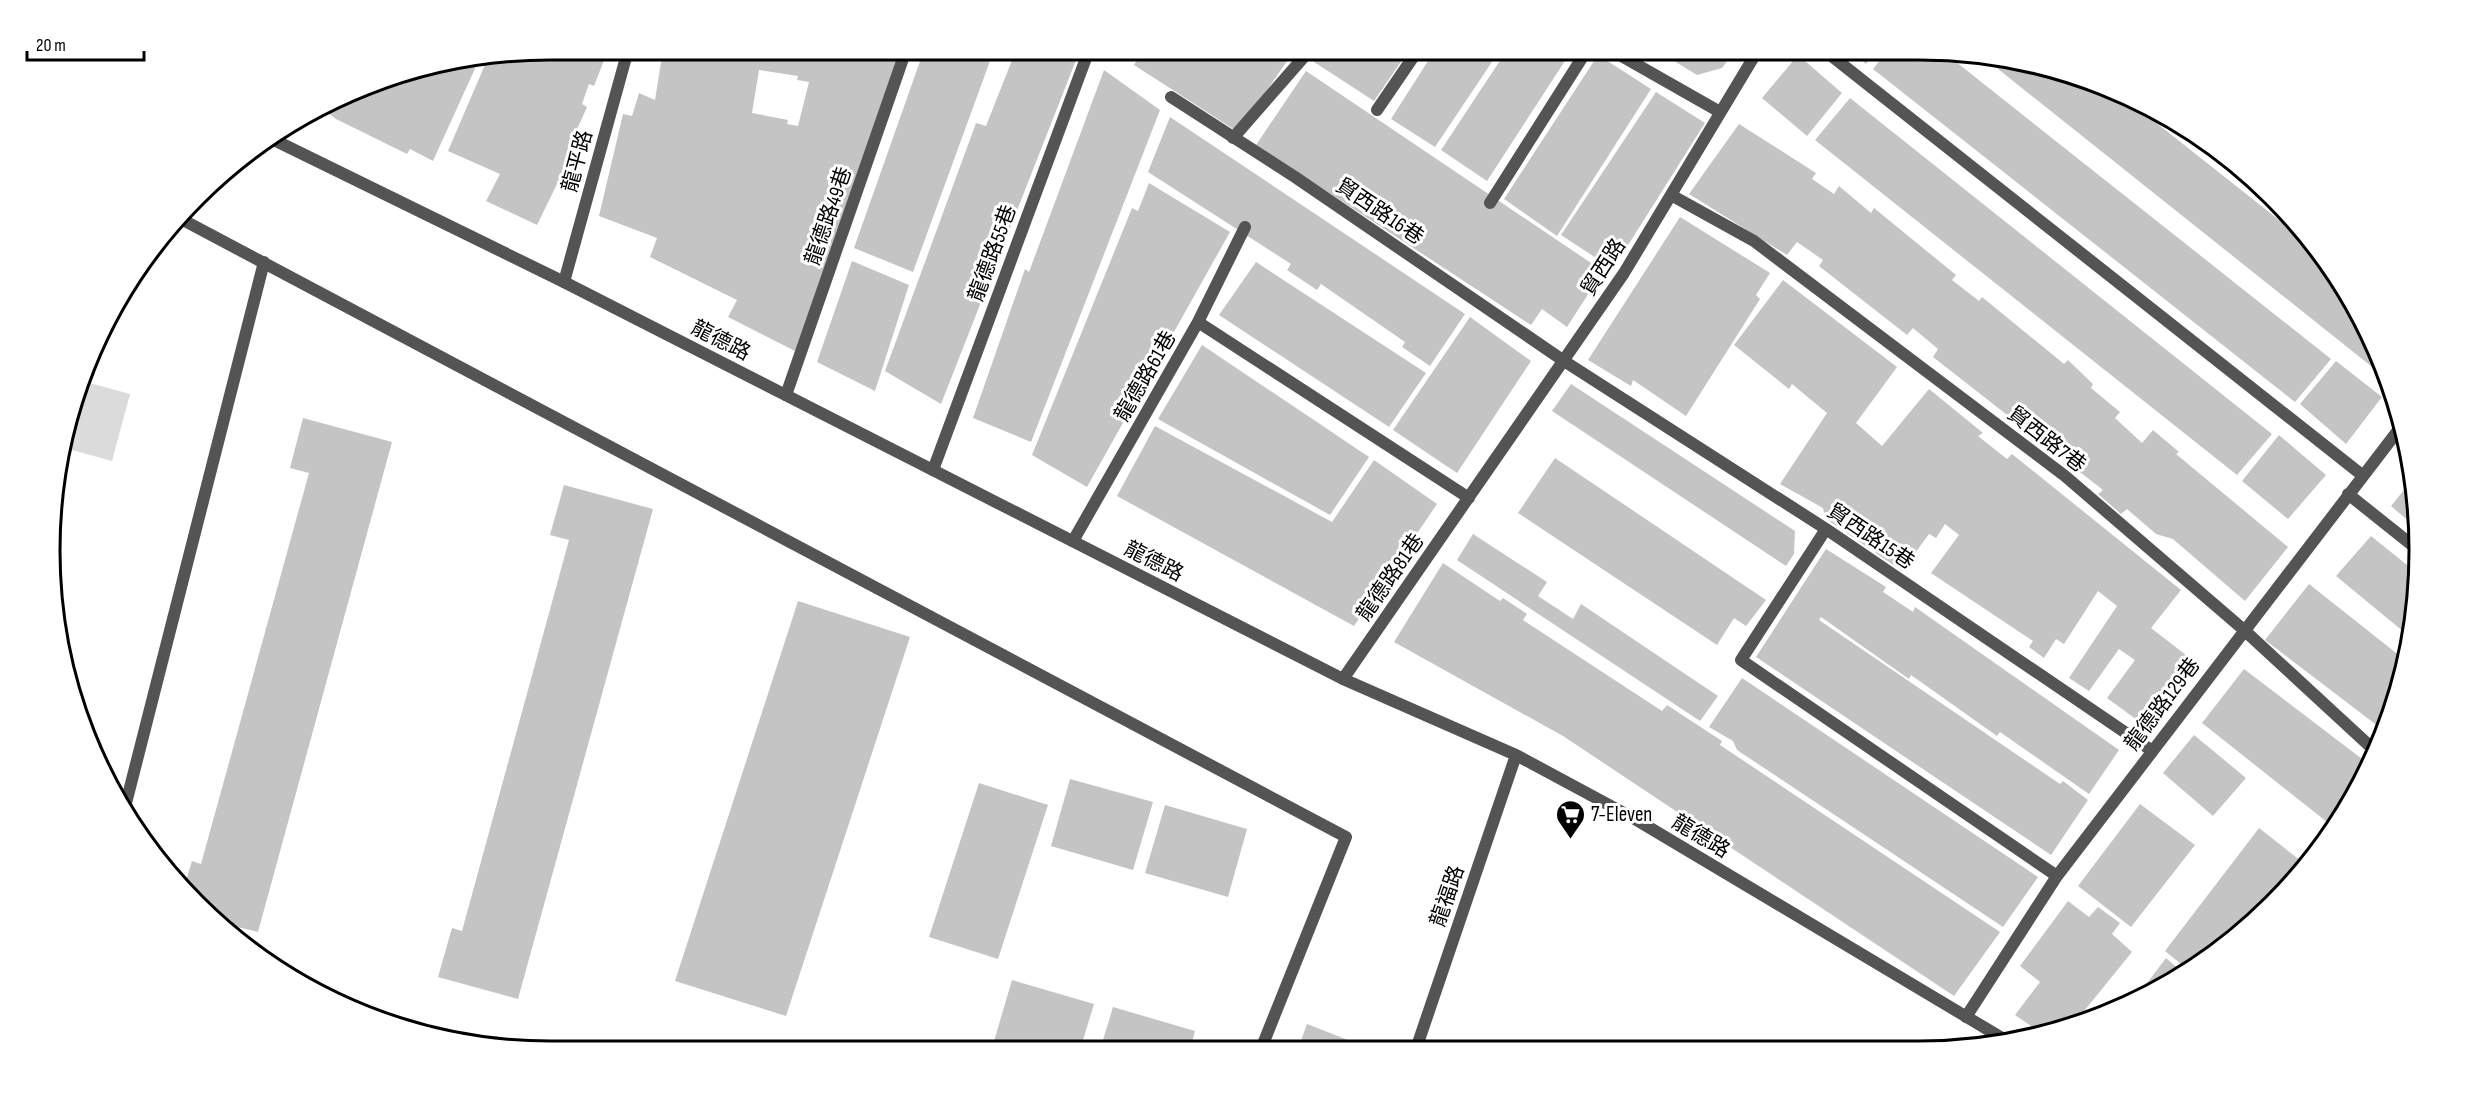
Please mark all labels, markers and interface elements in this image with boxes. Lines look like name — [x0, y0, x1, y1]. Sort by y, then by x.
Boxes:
scale bar — [27, 24, 144, 62]
text: 20 m — [36, 35, 66, 56]
street label: 龍平路 — [557, 127, 598, 195]
street label: 龍德路49巷 — [800, 164, 857, 269]
street label: 貿西路16巷 — [1331, 173, 1428, 250]
street label: 龍德路55巷 — [963, 202, 1021, 305]
street label: 貿西路 — [1576, 234, 1631, 300]
street label: 龍德路 — [687, 315, 755, 366]
street label: 龍德路61巷 — [1109, 326, 1181, 426]
street label: 貿西路7巷 — [2003, 401, 2091, 478]
street label: 貿西路15巷 — [1822, 498, 1919, 575]
street label: 龍德路81巷 — [1351, 529, 1429, 626]
street label: 龍德路 — [1120, 536, 1188, 587]
street label: 龍德路129巷 — [2119, 653, 2205, 756]
supermarket icon: 7-Eleven — [1554, 798, 1586, 840]
place label: 7-Eleven — [1591, 802, 1652, 827]
street label: 龍德路 — [1667, 809, 1734, 863]
street label: 龍福路 — [1425, 862, 1470, 930]

